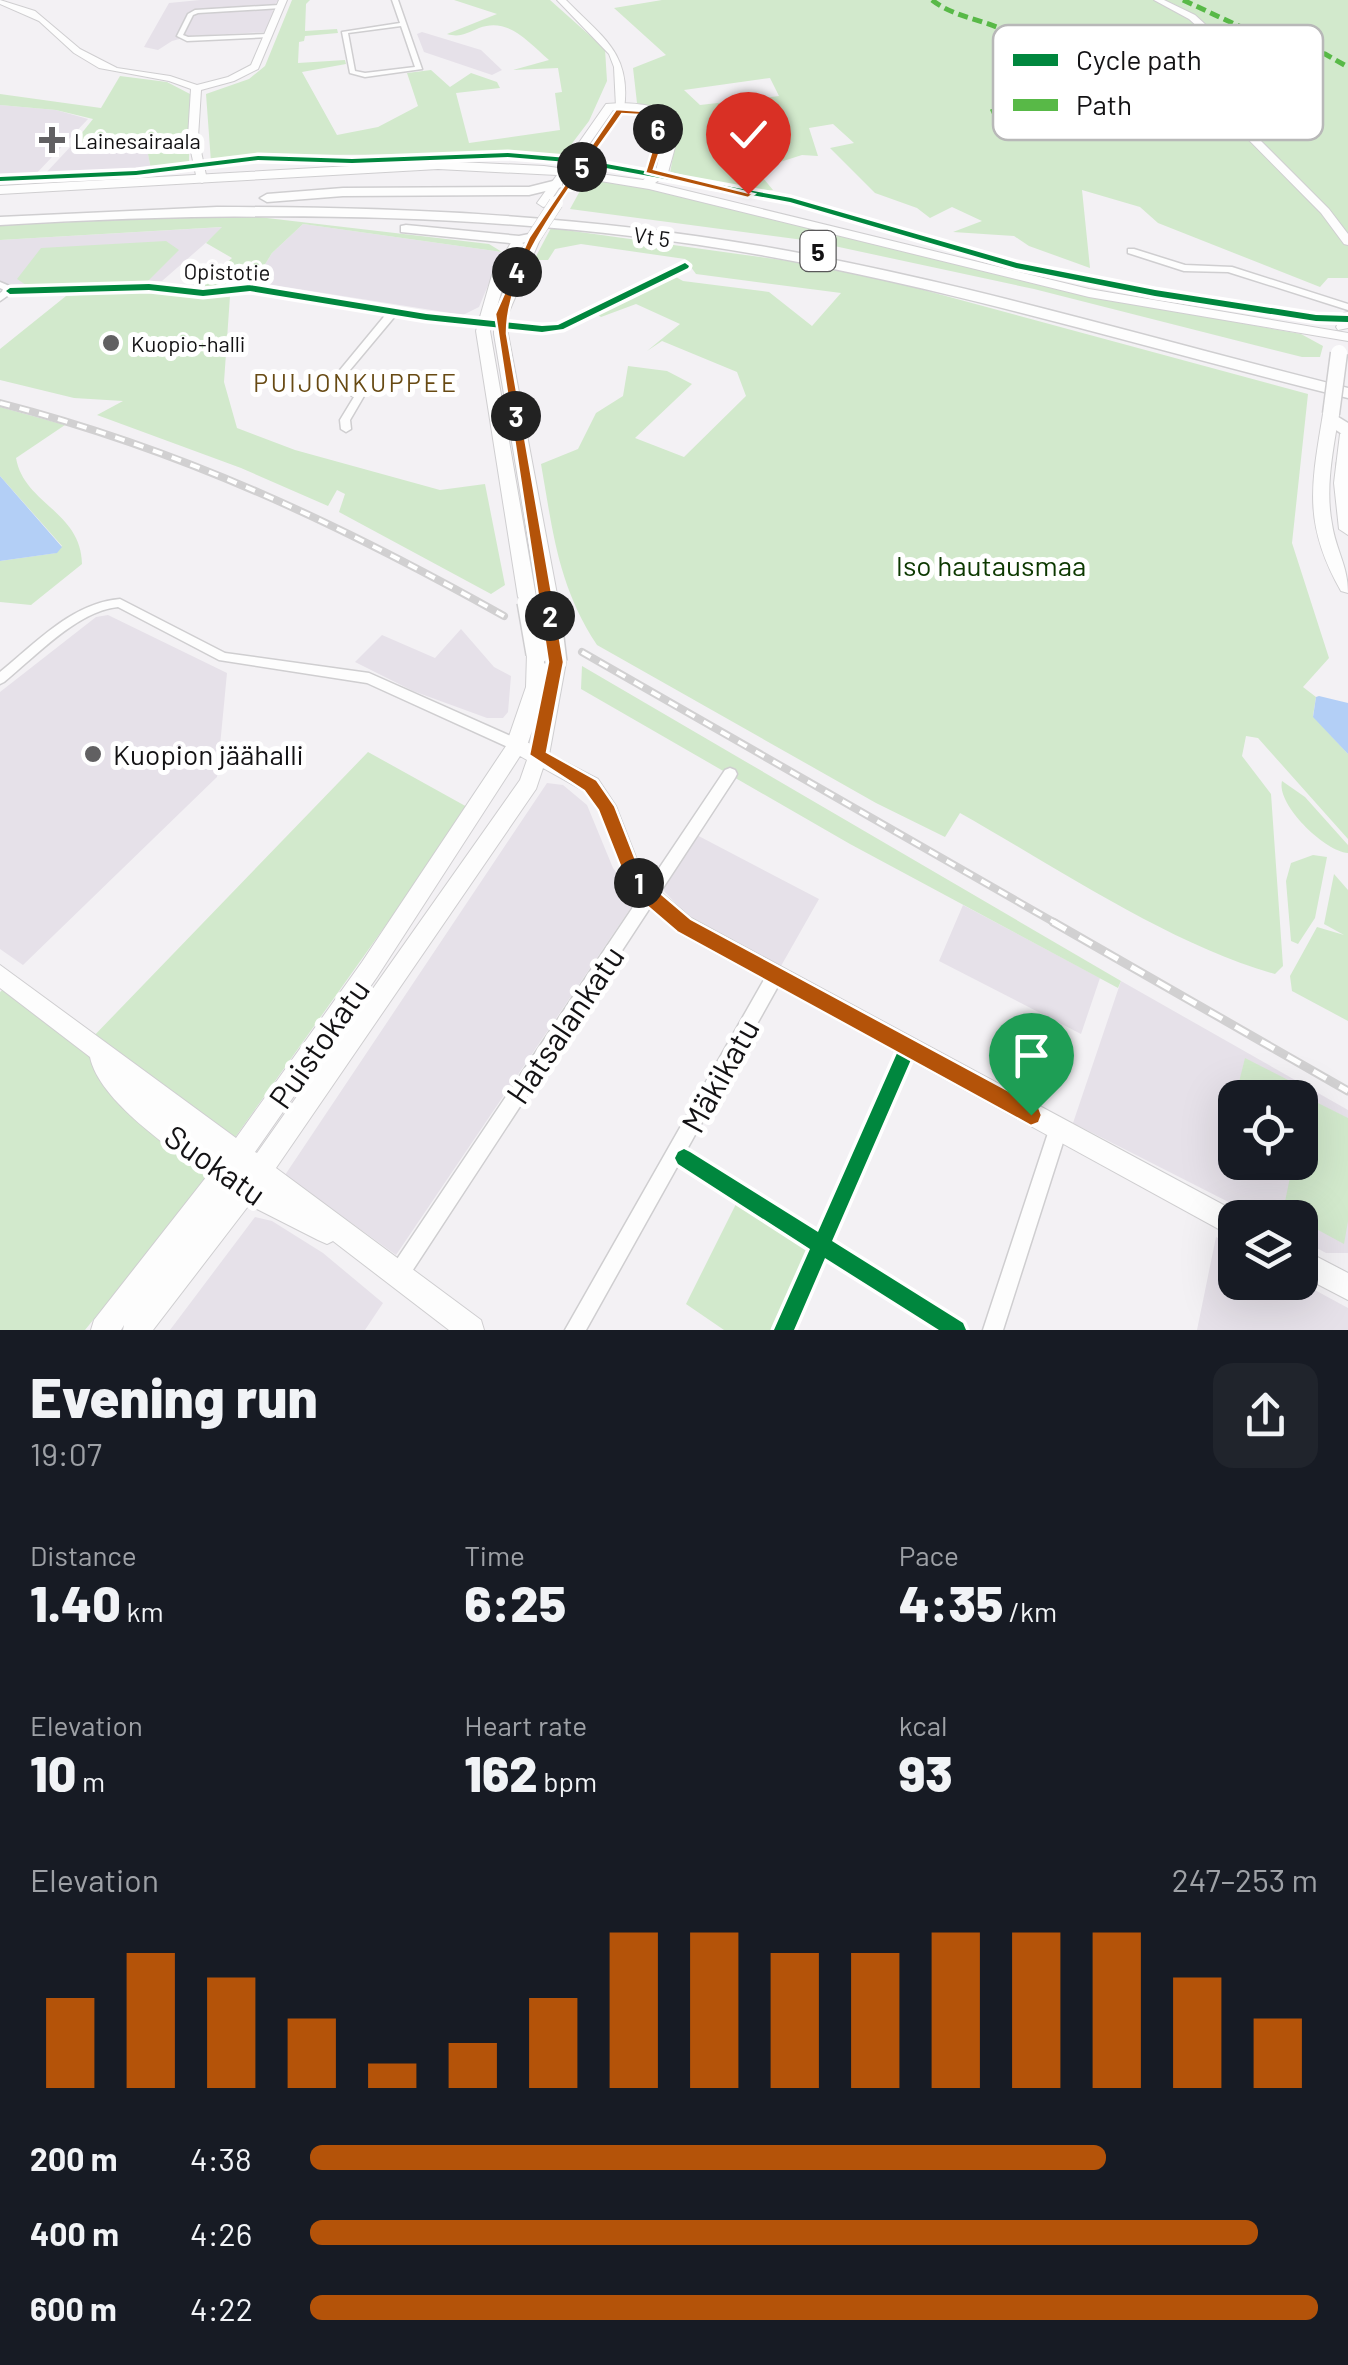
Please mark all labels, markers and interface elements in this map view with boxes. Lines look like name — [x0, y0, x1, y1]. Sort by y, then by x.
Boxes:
legend — [993, 25, 1323, 140]
text: Cycle path — [1076, 42, 1202, 76]
text: Path — [1076, 87, 1132, 121]
pin — [706, 92, 791, 195]
pin: 6 — [633, 104, 683, 154]
icon: check — [721, 107, 776, 162]
text: 6 — [650, 112, 666, 146]
marker: Lainesairaala — [39, 127, 65, 153]
place label: Lainesairaala — [74, 127, 201, 153]
pin: 5 — [557, 142, 607, 192]
text: 5 — [574, 150, 590, 184]
street label: Vt 5 — [632, 221, 672, 251]
road number: 5 — [800, 231, 836, 271]
pin: 4 — [492, 247, 542, 297]
text: 4 — [509, 255, 525, 289]
street label: Opistotie — [183, 257, 271, 285]
place label: Kuopio-halli — [131, 330, 245, 356]
marker: Kuopio-halli — [100, 332, 122, 354]
district label: PUIJONKUPPEE — [253, 367, 459, 397]
pin: 3 — [491, 391, 541, 441]
text: 3 — [508, 399, 524, 433]
park label: Iso hautausmaa — [896, 548, 1086, 582]
pin: 2 — [525, 591, 575, 641]
text: 2 — [542, 599, 558, 633]
place label: Kuopion jäähalli — [113, 737, 304, 771]
marker: Kuopion jäähalli — [82, 743, 104, 765]
pin: 1 — [614, 858, 664, 908]
text: 1 — [634, 866, 644, 900]
street label: Hatsalankatu — [497, 938, 631, 1110]
street label: Puistokatu — [260, 971, 376, 1115]
street label: Mäkikatu — [672, 1012, 766, 1138]
pin — [989, 1013, 1074, 1116]
icon: arrive — [1004, 1028, 1059, 1083]
map controls — [1218, 1080, 1318, 1300]
button: locate — [1218, 1080, 1318, 1180]
street label: Suokatu — [158, 1116, 274, 1212]
button: layers — [1218, 1200, 1318, 1300]
text: Evening run — [30, 1363, 318, 1429]
button: share — [1213, 1363, 1318, 1468]
text: 19:07 — [30, 1434, 102, 1472]
text: Distance — [30, 1538, 137, 1572]
text: Time — [464, 1538, 525, 1572]
text: Pace — [899, 1538, 959, 1572]
text: 1.40 — [30, 1572, 121, 1632]
text: 6:25 — [464, 1572, 566, 1632]
text: 4:35 — [899, 1572, 1003, 1632]
text: km — [121, 1594, 164, 1628]
text: /km — [1003, 1594, 1057, 1628]
text: Elevation — [30, 1708, 143, 1742]
text: Heart rate — [464, 1708, 587, 1742]
text: kcal — [899, 1708, 947, 1742]
text: 10 — [30, 1742, 76, 1802]
text: 162 — [464, 1742, 538, 1802]
text: 93 — [899, 1742, 953, 1802]
text: m — [76, 1764, 105, 1798]
text: bpm — [538, 1764, 597, 1798]
text: Elevation — [30, 1860, 159, 1898]
text: 247–253 m — [1172, 1860, 1318, 1898]
text: 200 m — [30, 2139, 118, 2177]
text: 4:38 — [190, 2139, 252, 2177]
text: 400 m — [30, 2214, 119, 2252]
text: 4:26 — [190, 2214, 252, 2252]
text: 600 m — [30, 2289, 117, 2327]
text: 4:22 — [190, 2289, 253, 2327]

